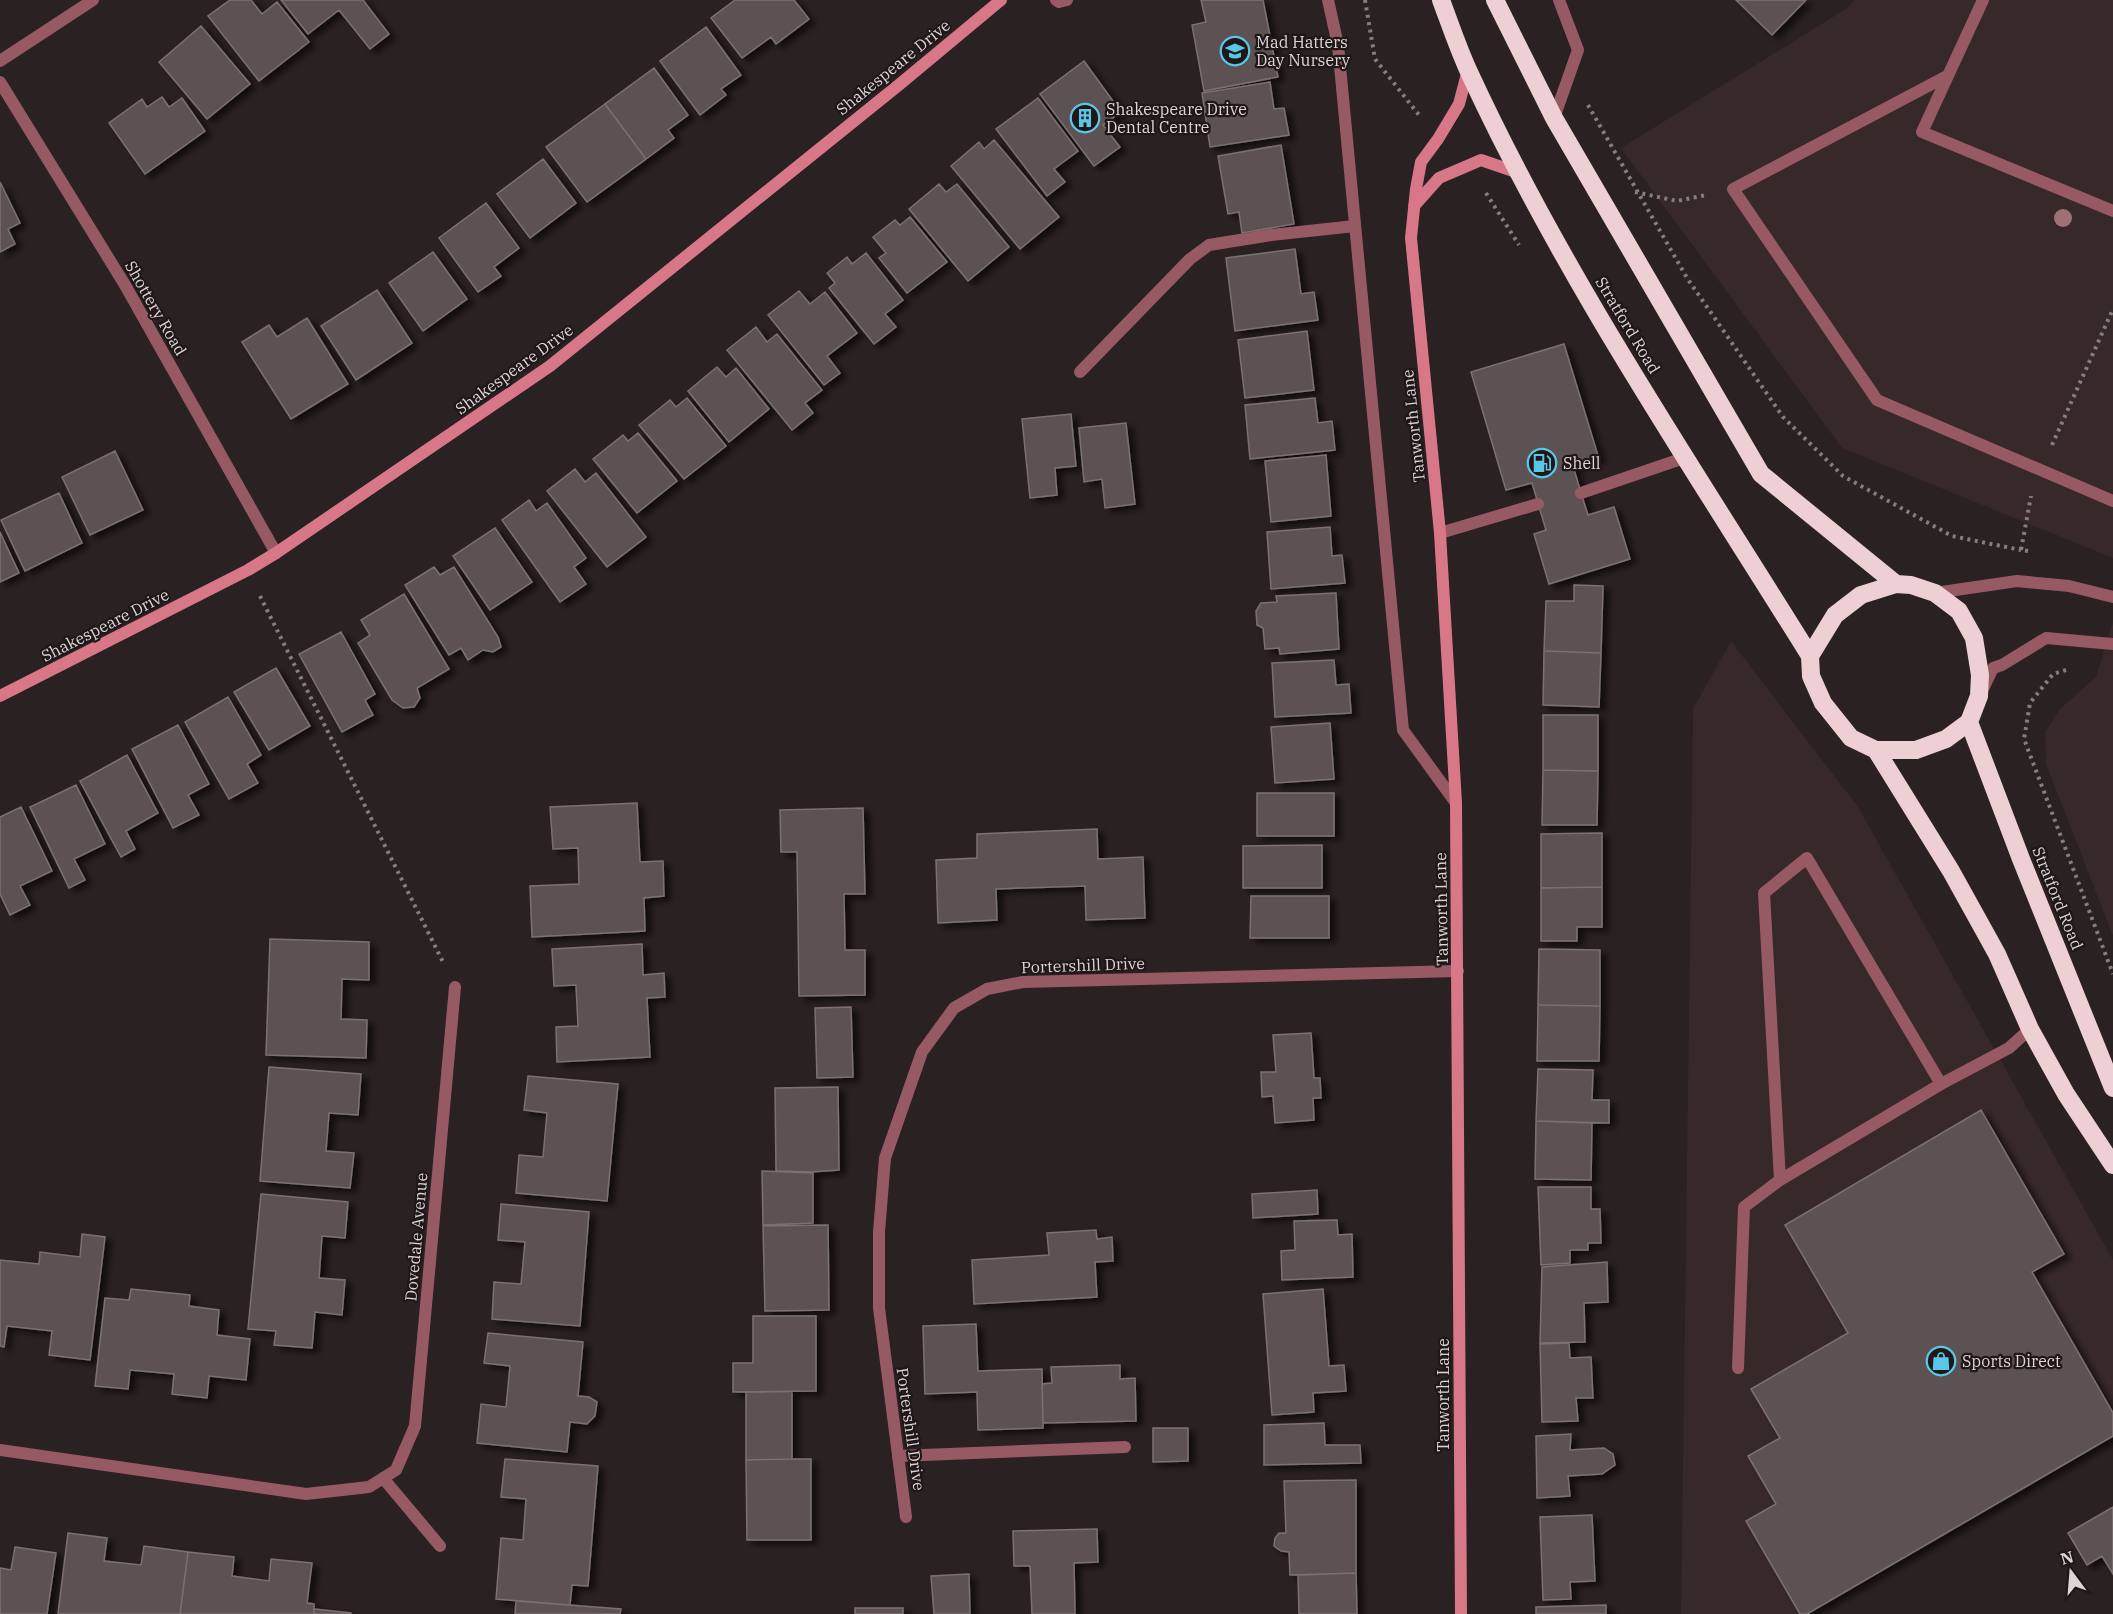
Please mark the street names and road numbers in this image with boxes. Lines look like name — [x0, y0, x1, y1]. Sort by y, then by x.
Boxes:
street label: Shakespeare Drive — [832, 15, 954, 119]
street label: Shottery Road — [121, 257, 191, 359]
street label: Stratford Road — [1591, 273, 1665, 377]
street label: Shakespeare Drive — [451, 320, 577, 418]
street label: Tanworth Lane — [1397, 368, 1429, 484]
street label: Shakespeare Drive — [38, 584, 172, 666]
street label: Stratford Road — [2028, 844, 2088, 953]
street label: Tanworth Lane — [1430, 852, 1452, 966]
street label: Portershill Drive — [1021, 953, 1145, 977]
street label: Dovedale Avenue — [400, 1172, 432, 1302]
street label: Tanworth Lane — [1433, 1338, 1453, 1452]
street label: Portershill Drive — [892, 1366, 930, 1492]

